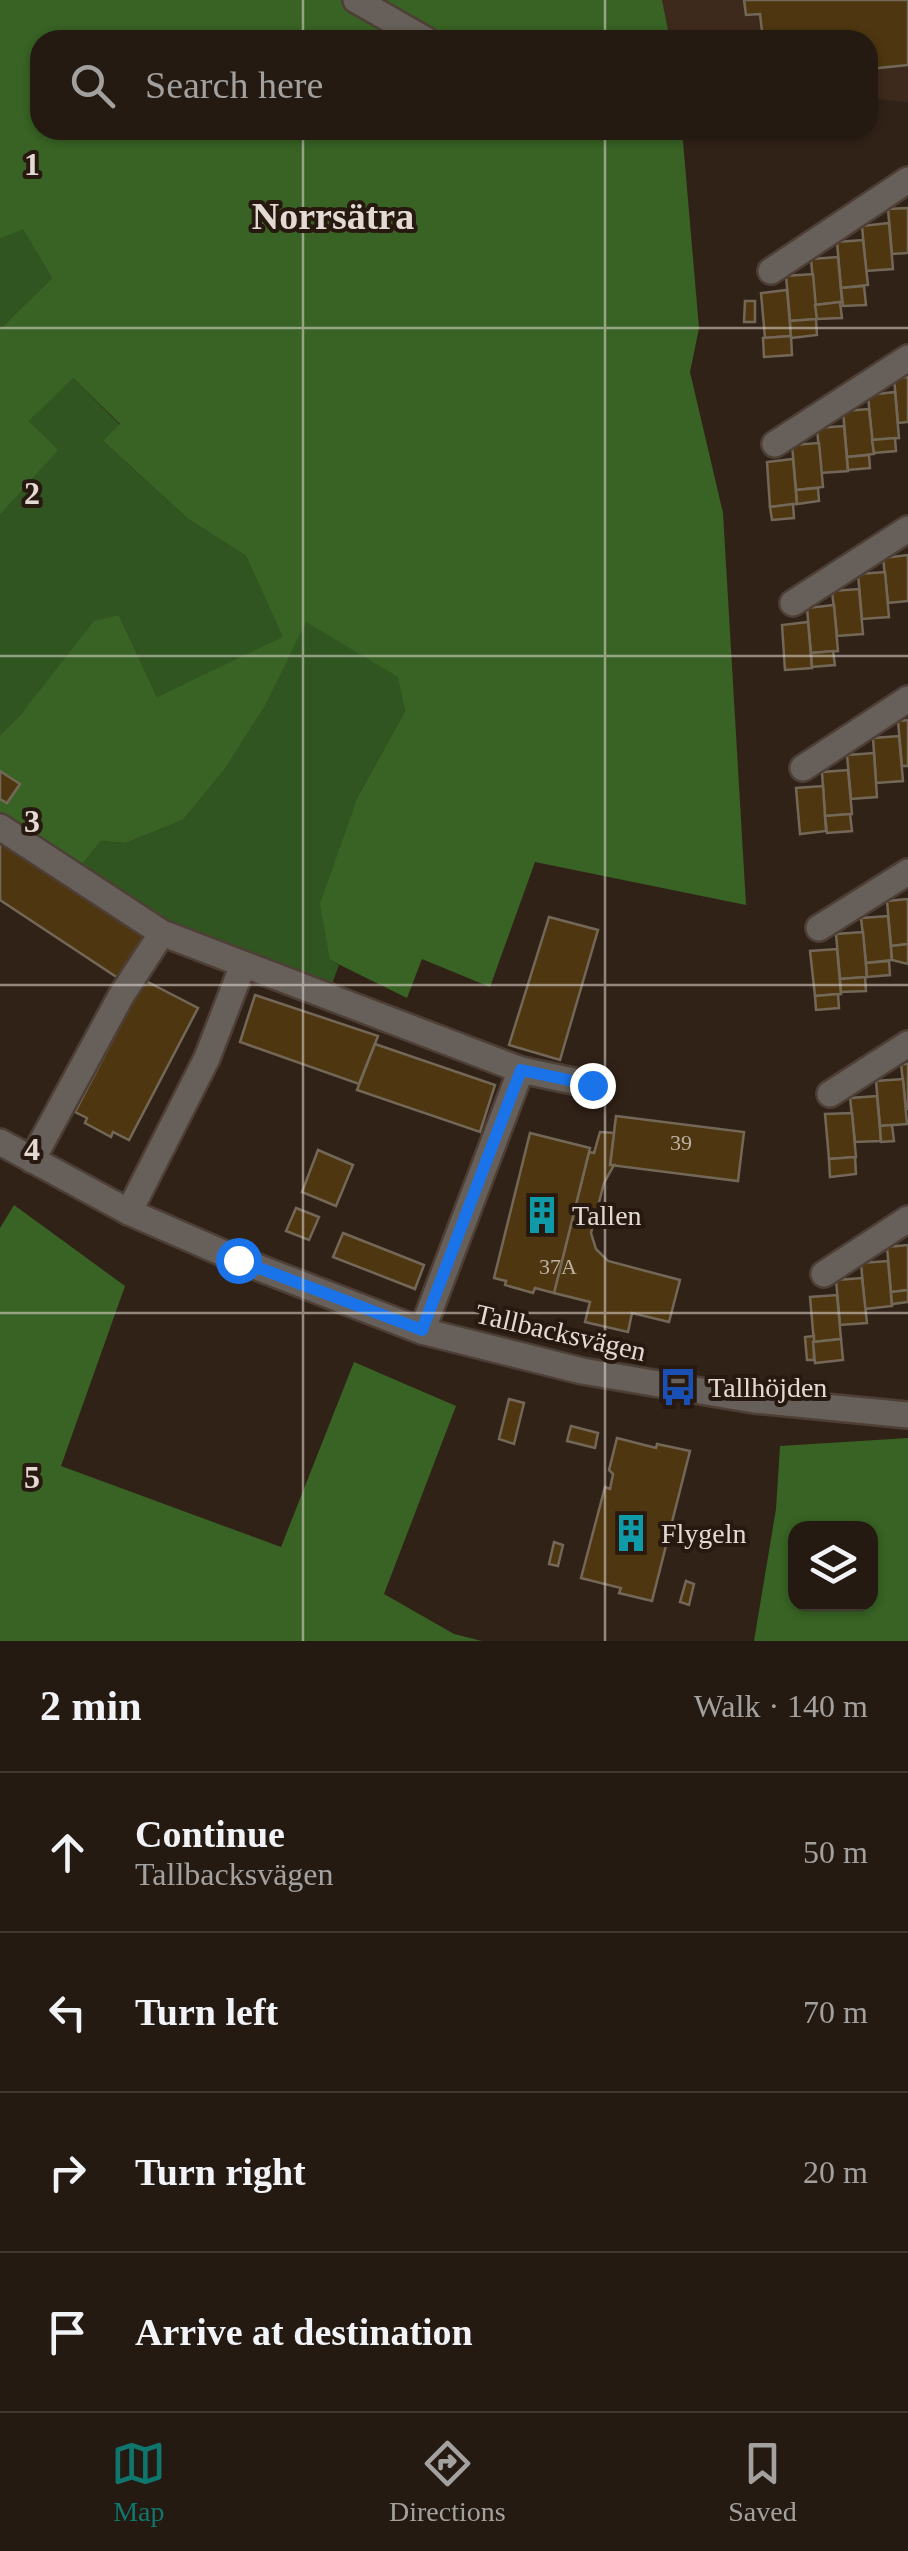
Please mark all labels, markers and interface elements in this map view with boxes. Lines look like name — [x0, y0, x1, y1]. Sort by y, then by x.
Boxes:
search box — [30, 30, 878, 140]
icon: search — [65, 58, 120, 113]
text: Search here — [145, 64, 323, 106]
text: 1 — [24, 146, 40, 182]
district label: Norrsätra — [252, 195, 414, 237]
text: 2 — [24, 475, 40, 511]
text: 3 — [24, 803, 40, 839]
route end — [570, 1063, 616, 1109]
house number: 39 — [670, 1130, 692, 1155]
text: 4 — [24, 1131, 40, 1167]
building icon: Tallen — [521, 1194, 563, 1236]
place label: Tallen — [572, 1200, 642, 1231]
route start — [216, 1238, 262, 1284]
house number: 37A — [539, 1254, 577, 1279]
street label: Tallbacksvägen — [473, 1298, 649, 1367]
bus stop icon: Tallhöjden — [657, 1366, 699, 1408]
place label: Tallhöjden — [708, 1372, 827, 1403]
text: 5 — [24, 1459, 40, 1495]
building icon: Flygeln — [610, 1512, 652, 1554]
place label: Flygeln — [661, 1518, 747, 1549]
map controls — [788, 1521, 878, 1611]
button: layers — [788, 1521, 878, 1611]
text: 2 min — [40, 1683, 142, 1729]
text: Walk · 140 m — [694, 1688, 868, 1724]
text: Continue — [135, 1813, 285, 1855]
icon: ahead — [40, 1825, 95, 1880]
text: 50 m — [803, 1834, 868, 1870]
text: Tallbacksvägen — [135, 1856, 334, 1892]
icon: left — [40, 1985, 95, 2040]
text: Turn left — [135, 1991, 278, 2033]
text: 70 m — [803, 1994, 868, 2030]
icon: right — [40, 2145, 95, 2200]
text: Turn right — [135, 2151, 306, 2193]
text: 20 m — [803, 2154, 868, 2190]
icon: arrive — [40, 2305, 95, 2360]
text: Arrive at destination — [135, 2311, 473, 2353]
tab: Map — [111, 2436, 166, 2528]
tab: Directions — [389, 2436, 506, 2528]
tab: Saved — [728, 2436, 797, 2528]

